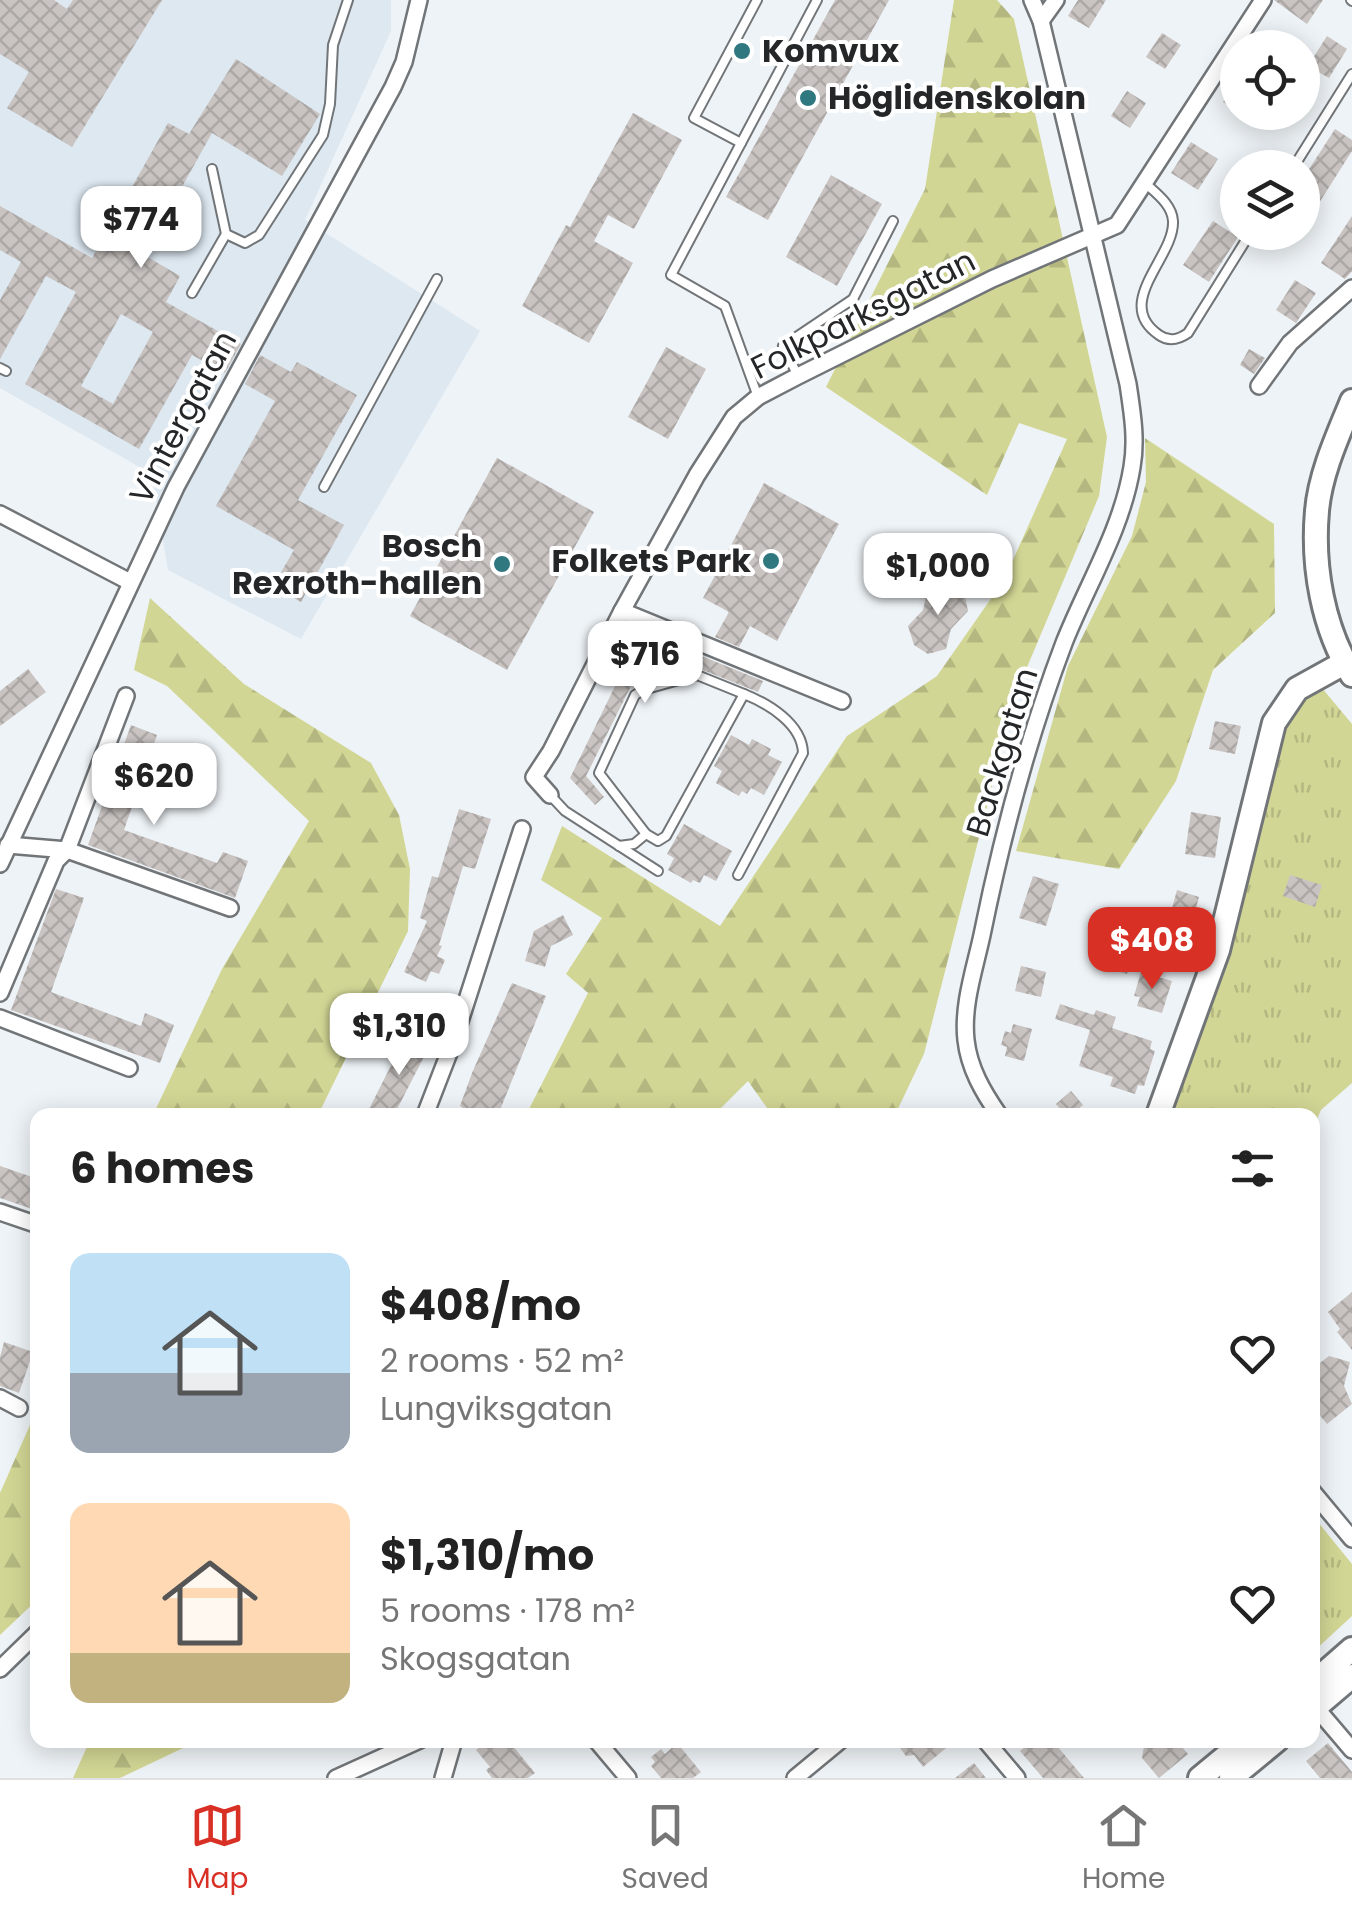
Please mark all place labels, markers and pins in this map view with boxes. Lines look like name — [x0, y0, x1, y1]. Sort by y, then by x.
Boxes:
place label: Komvux — [762, 28, 899, 73]
marker: Komvux — [731, 40, 753, 62]
place label: Höglidenskolan — [828, 75, 1086, 120]
marker: Höglidenskolan — [797, 87, 819, 109]
pin: $774 — [82, 186, 200, 271]
place label: Bosch Rexroth-hallen — [232, 523, 482, 605]
pin: $1,000 — [857, 533, 1019, 618]
place label: Folkets Park — [551, 538, 751, 583]
marker: Folkets Park — [760, 550, 782, 572]
marker: Bosch Rexroth-hallen — [491, 553, 513, 575]
pin: $716 — [586, 621, 704, 706]
pin: $620 — [95, 743, 213, 828]
pin: $408 — [1093, 907, 1211, 992]
pin: $1,310 — [318, 993, 480, 1078]

